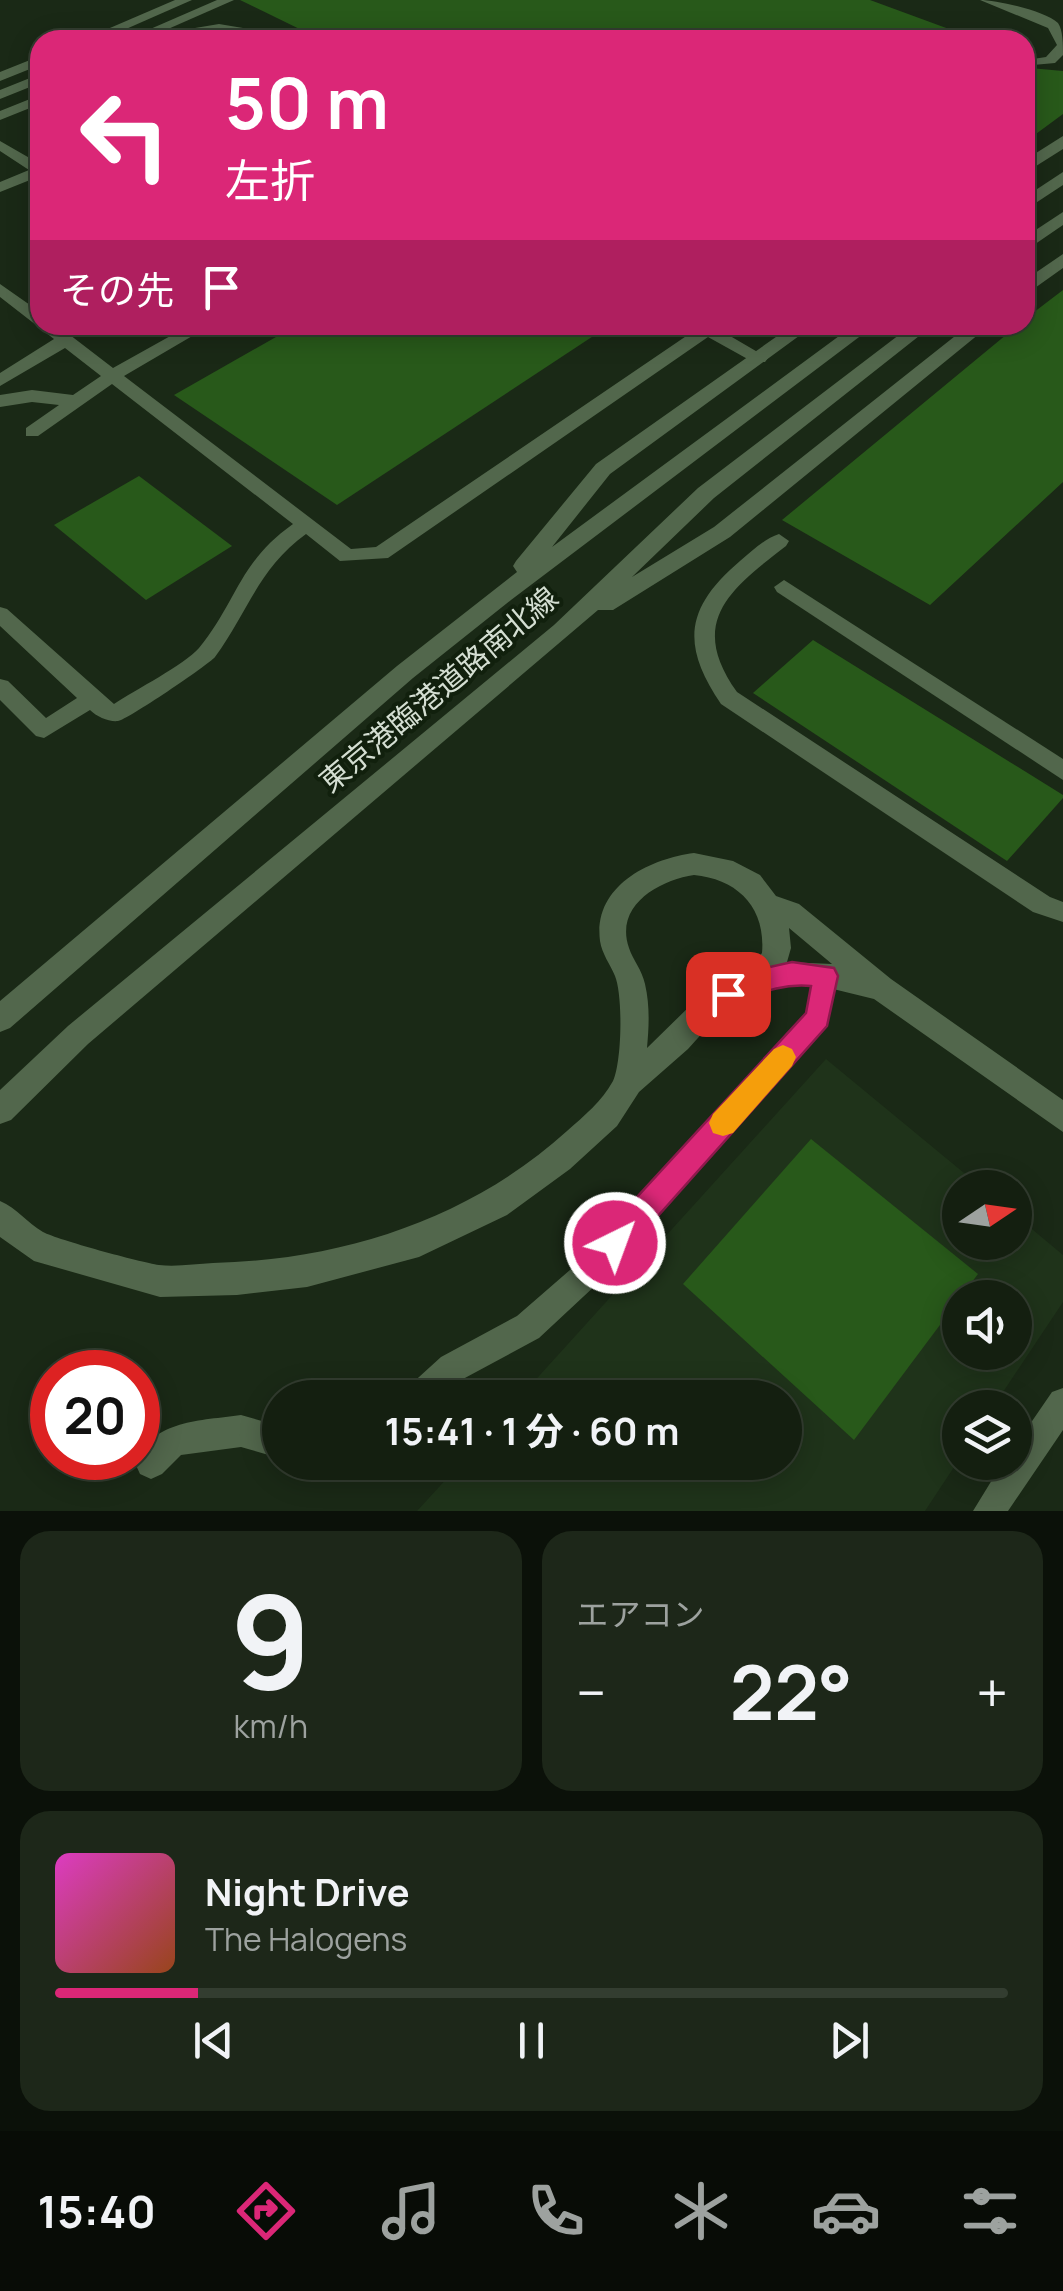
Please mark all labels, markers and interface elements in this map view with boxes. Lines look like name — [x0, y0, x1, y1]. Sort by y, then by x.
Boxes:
text: 50 m — [225, 54, 389, 150]
icon: left — [60, 70, 190, 200]
text: 左折 — [225, 149, 315, 211]
icon: arrive — [194, 260, 249, 315]
text: その先 — [60, 263, 174, 315]
street label: 東京港臨港道路南北線 — [310, 577, 566, 801]
pin — [686, 952, 771, 1037]
icon: arrive — [701, 967, 756, 1022]
north arrow — [942, 1170, 1032, 1260]
map controls — [942, 1170, 1032, 1480]
position arrow — [563, 1191, 667, 1295]
button: sound — [942, 1280, 1032, 1370]
speed limit sign: 20 — [30, 1350, 160, 1480]
button: layers — [942, 1390, 1032, 1480]
text: 15:41 · 1 分 · 60 m — [385, 1404, 679, 1456]
text: 9 — [230, 1550, 311, 1728]
text: エアコン — [577, 1592, 705, 1636]
text: 22° — [730, 1640, 853, 1743]
text: − — [577, 1654, 606, 1730]
text: + — [976, 1654, 1008, 1730]
text: km/h — [234, 1704, 308, 1748]
text: Night Drive — [205, 1865, 410, 1917]
text: The Halogens — [205, 1917, 407, 1961]
icon: previous — [186, 2013, 241, 2068]
icon: pause — [504, 2013, 559, 2068]
icon: next — [822, 2013, 877, 2068]
icon: directions — [231, 2176, 301, 2246]
icon: music — [376, 2176, 446, 2246]
icon: phone — [521, 2176, 591, 2246]
icon: climate — [666, 2176, 736, 2246]
icon: car — [811, 2176, 881, 2246]
icon: filters — [955, 2176, 1025, 2246]
text: 15:40 — [37, 2180, 156, 2242]

